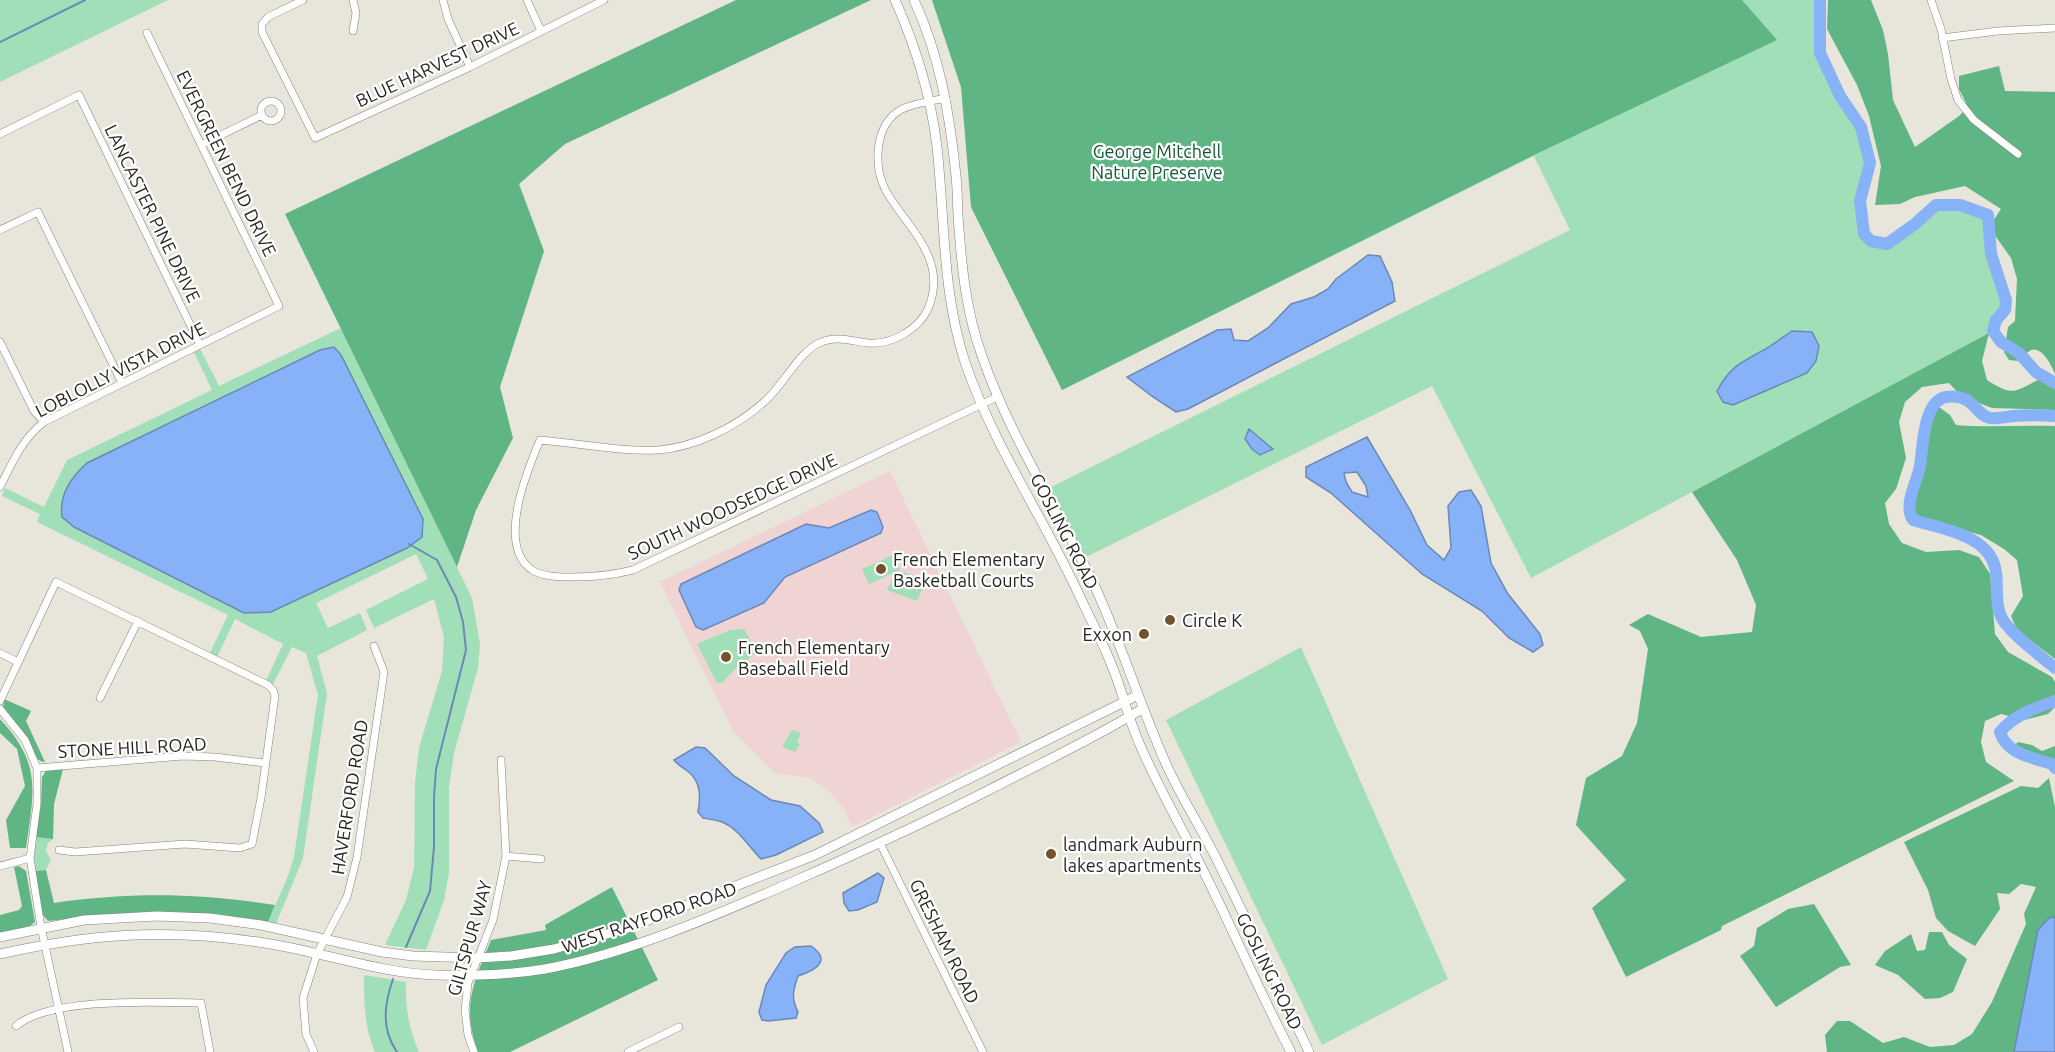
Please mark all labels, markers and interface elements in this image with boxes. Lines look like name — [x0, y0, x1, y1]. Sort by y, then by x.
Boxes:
street label: BLUE HARVEST DRIVE — [352, 17, 522, 111]
street label: EVERGREEN BEND DRIVE — [173, 67, 281, 259]
street label: LANCASTER PINE DRIVE — [101, 121, 205, 305]
park label: George Mitchell Nature Preserve — [1091, 141, 1223, 182]
street label: LOBLOLLY VISTA DRIVE — [32, 317, 208, 421]
street label: SOUTH WOODSEDGE DRIVE — [624, 449, 840, 563]
street label: GOSLING ROAD — [1027, 470, 1103, 592]
place label: French Elementary Basketball Courts — [893, 549, 1045, 590]
marker: French Elementary Basketball Courts — [874, 562, 888, 576]
place label: Circle K — [1182, 610, 1242, 630]
marker: Circle K — [1163, 613, 1177, 627]
place label: Exxon — [1083, 624, 1132, 644]
marker: Exxon — [1137, 627, 1151, 641]
place label: French Elementary Baseball Field — [738, 637, 890, 678]
marker: French Elementary Baseball Field — [719, 650, 733, 664]
street label: HAVERFORD ROAD — [327, 718, 371, 876]
street label: STONE HILL ROAD — [57, 733, 207, 761]
place label: landmark Auburn lakes apartments — [1063, 834, 1203, 875]
marker: landmark Auburn lakes apartments — [1044, 847, 1058, 861]
street label: GRESHAM ROAD — [906, 875, 984, 1007]
street label: GILTSPUR WAY — [443, 877, 495, 998]
street label: WEST RAYFORD ROAD — [559, 878, 739, 956]
street label: GOSLING ROAD — [1233, 909, 1307, 1033]

